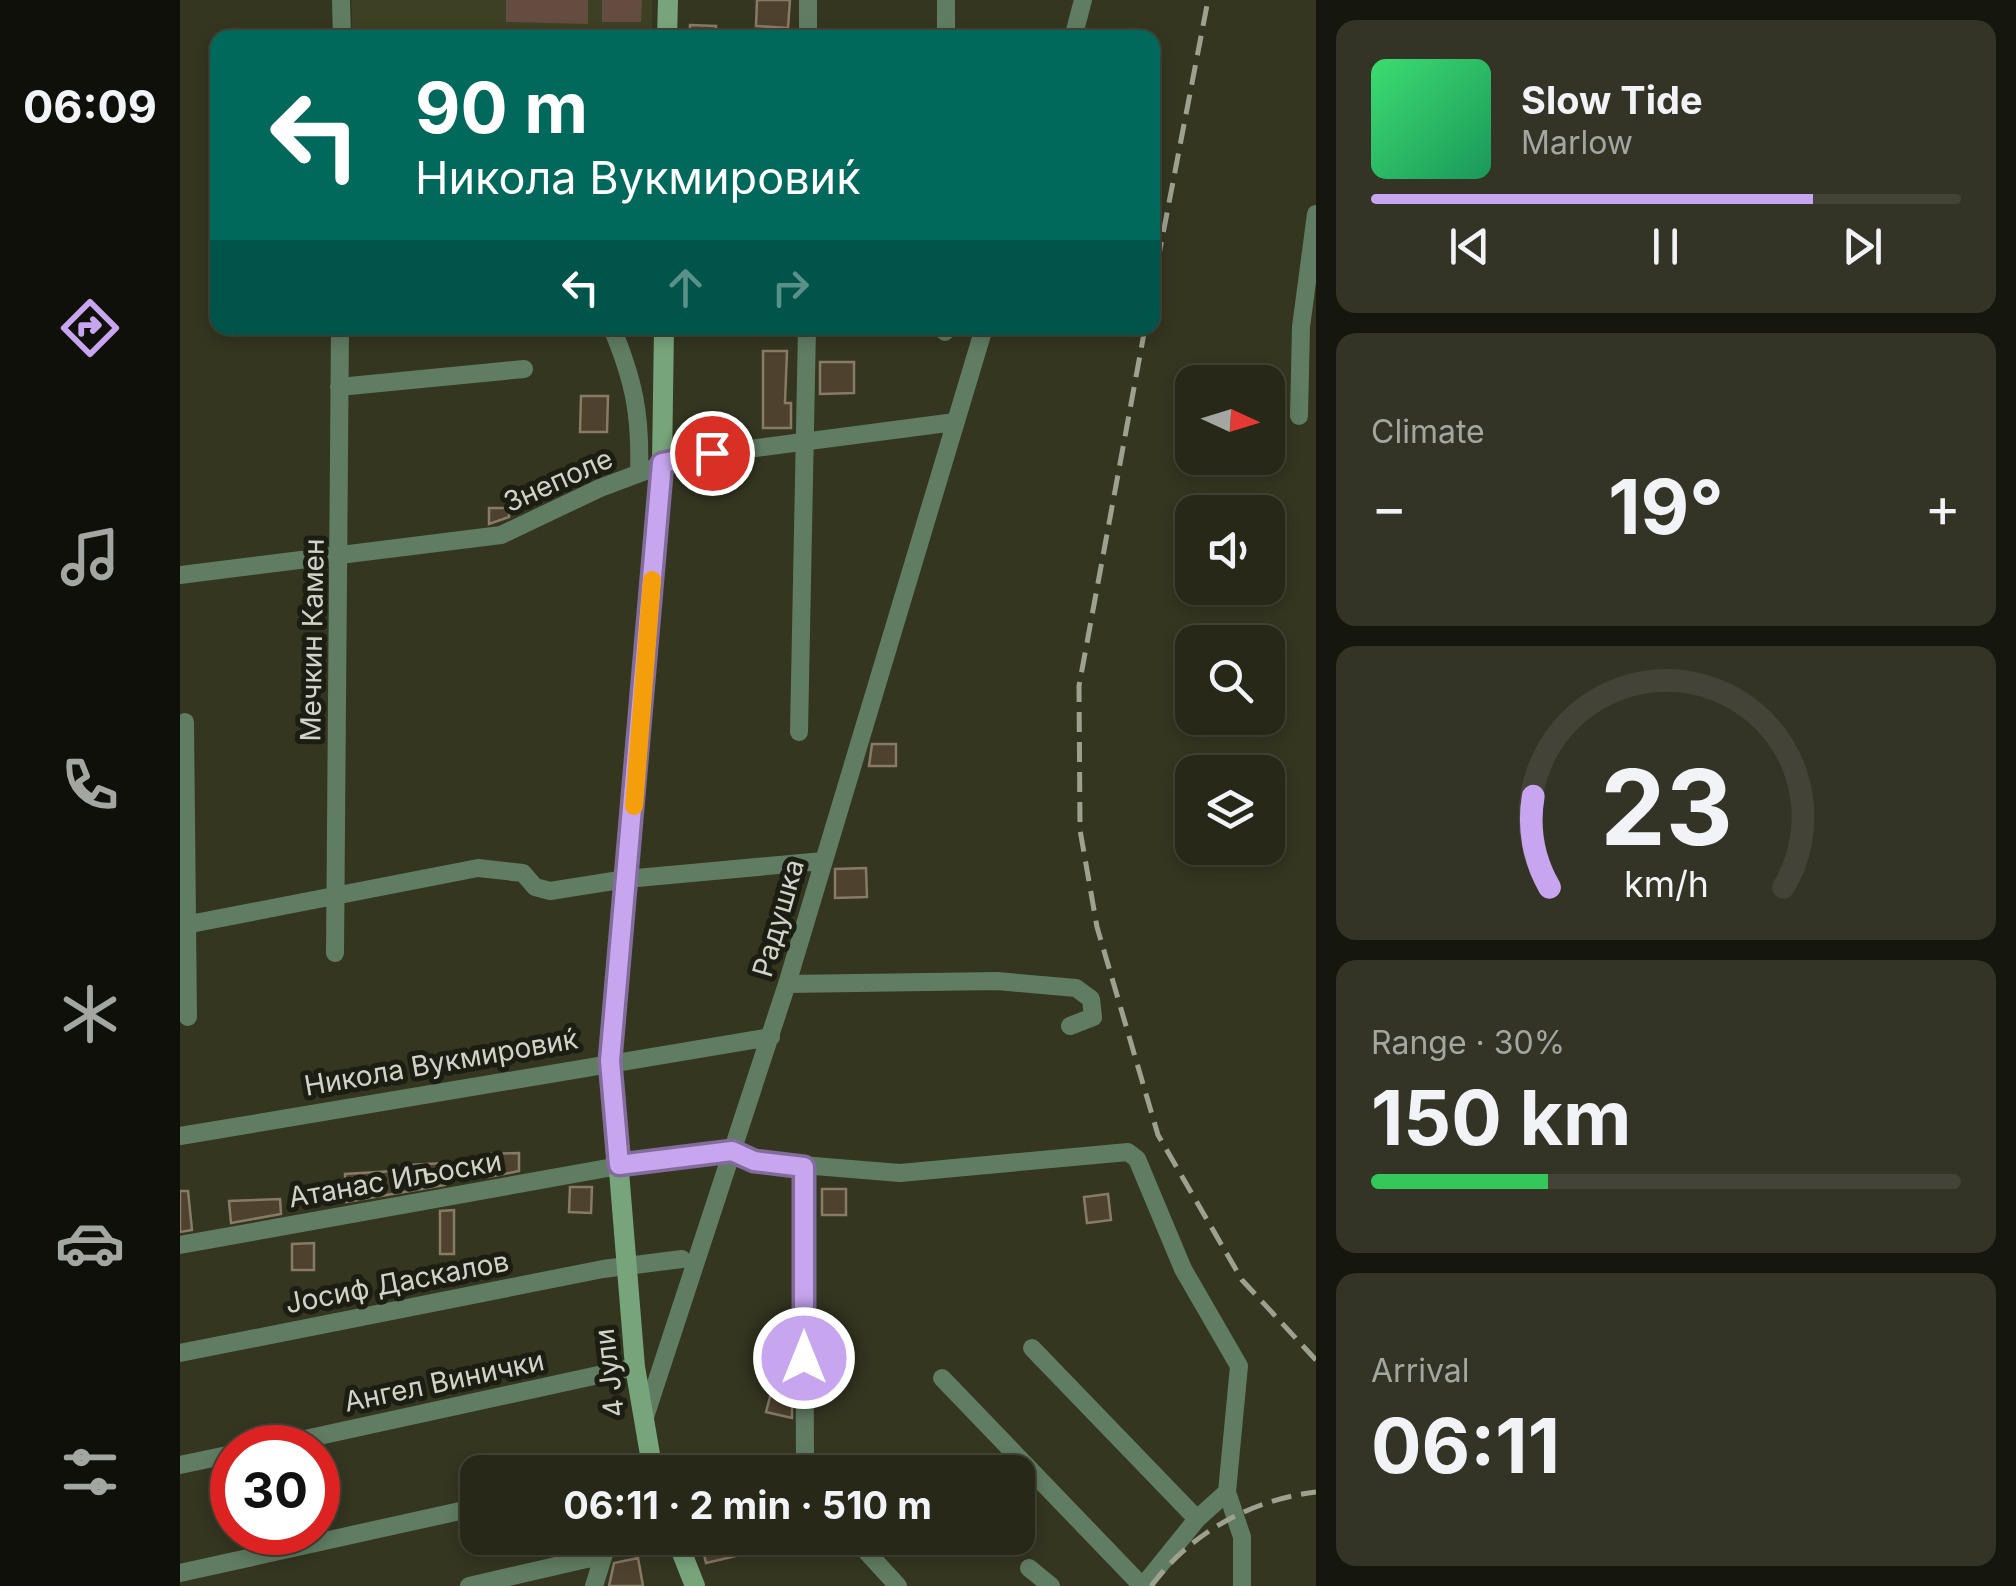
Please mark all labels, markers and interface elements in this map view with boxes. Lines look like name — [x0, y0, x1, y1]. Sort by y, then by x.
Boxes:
text: 90 m — [415, 65, 588, 150]
icon: left — [250, 70, 380, 200]
text: Slow Tide — [1521, 77, 1703, 123]
text: 06:09 — [23, 79, 157, 134]
text: Marlow — [1521, 123, 1633, 162]
text: Никола Вукмировиќ — [415, 150, 861, 205]
icon: previous — [1442, 219, 1497, 274]
icon: pause — [1638, 219, 1693, 274]
icon: next — [1835, 219, 1890, 274]
icon: left — [553, 260, 608, 315]
icon: ahead — [658, 260, 713, 315]
icon: right — [763, 260, 818, 315]
icon: directions — [55, 293, 125, 363]
north arrow — [1175, 365, 1285, 475]
map controls — [1175, 365, 1285, 865]
pin — [670, 411, 755, 496]
text: Climate — [1371, 412, 1485, 451]
icon: arrive — [685, 426, 740, 481]
street label: Знеполе — [498, 441, 618, 519]
text: 19° — [1608, 461, 1724, 552]
text: − — [1371, 474, 1407, 540]
text: + — [1925, 474, 1961, 540]
button: sound — [1175, 495, 1285, 605]
icon: music — [55, 522, 125, 592]
street label: Мечкин Камен — [293, 538, 331, 742]
button: search — [1175, 625, 1285, 735]
text: 23 — [1600, 744, 1732, 870]
icon: phone — [55, 750, 125, 820]
button: layers — [1175, 755, 1285, 865]
street label: Радушка — [745, 855, 811, 981]
text: km/h — [1624, 862, 1708, 906]
icon: climate — [55, 979, 125, 1049]
street label: Никола Вукмировиќ — [302, 1021, 580, 1103]
text: Range · 30% — [1371, 1023, 1565, 1062]
text: 150 km — [1371, 1072, 1632, 1163]
street label: Aтанас Иљоски — [286, 1144, 504, 1214]
icon: car — [55, 1208, 125, 1278]
street label: Јосиф Даскалов — [282, 1244, 512, 1320]
position arrow — [752, 1306, 856, 1410]
street label: 4 Јули — [587, 1327, 631, 1419]
street label: Ангел Винички — [341, 1343, 547, 1419]
text: Arrival — [1371, 1351, 1469, 1390]
text: 06:11 — [1371, 1400, 1560, 1491]
speed limit sign: 30 — [210, 1425, 340, 1555]
icon: filters — [55, 1437, 125, 1507]
text: 06:11 · 2 min · 510 m — [563, 1482, 932, 1528]

